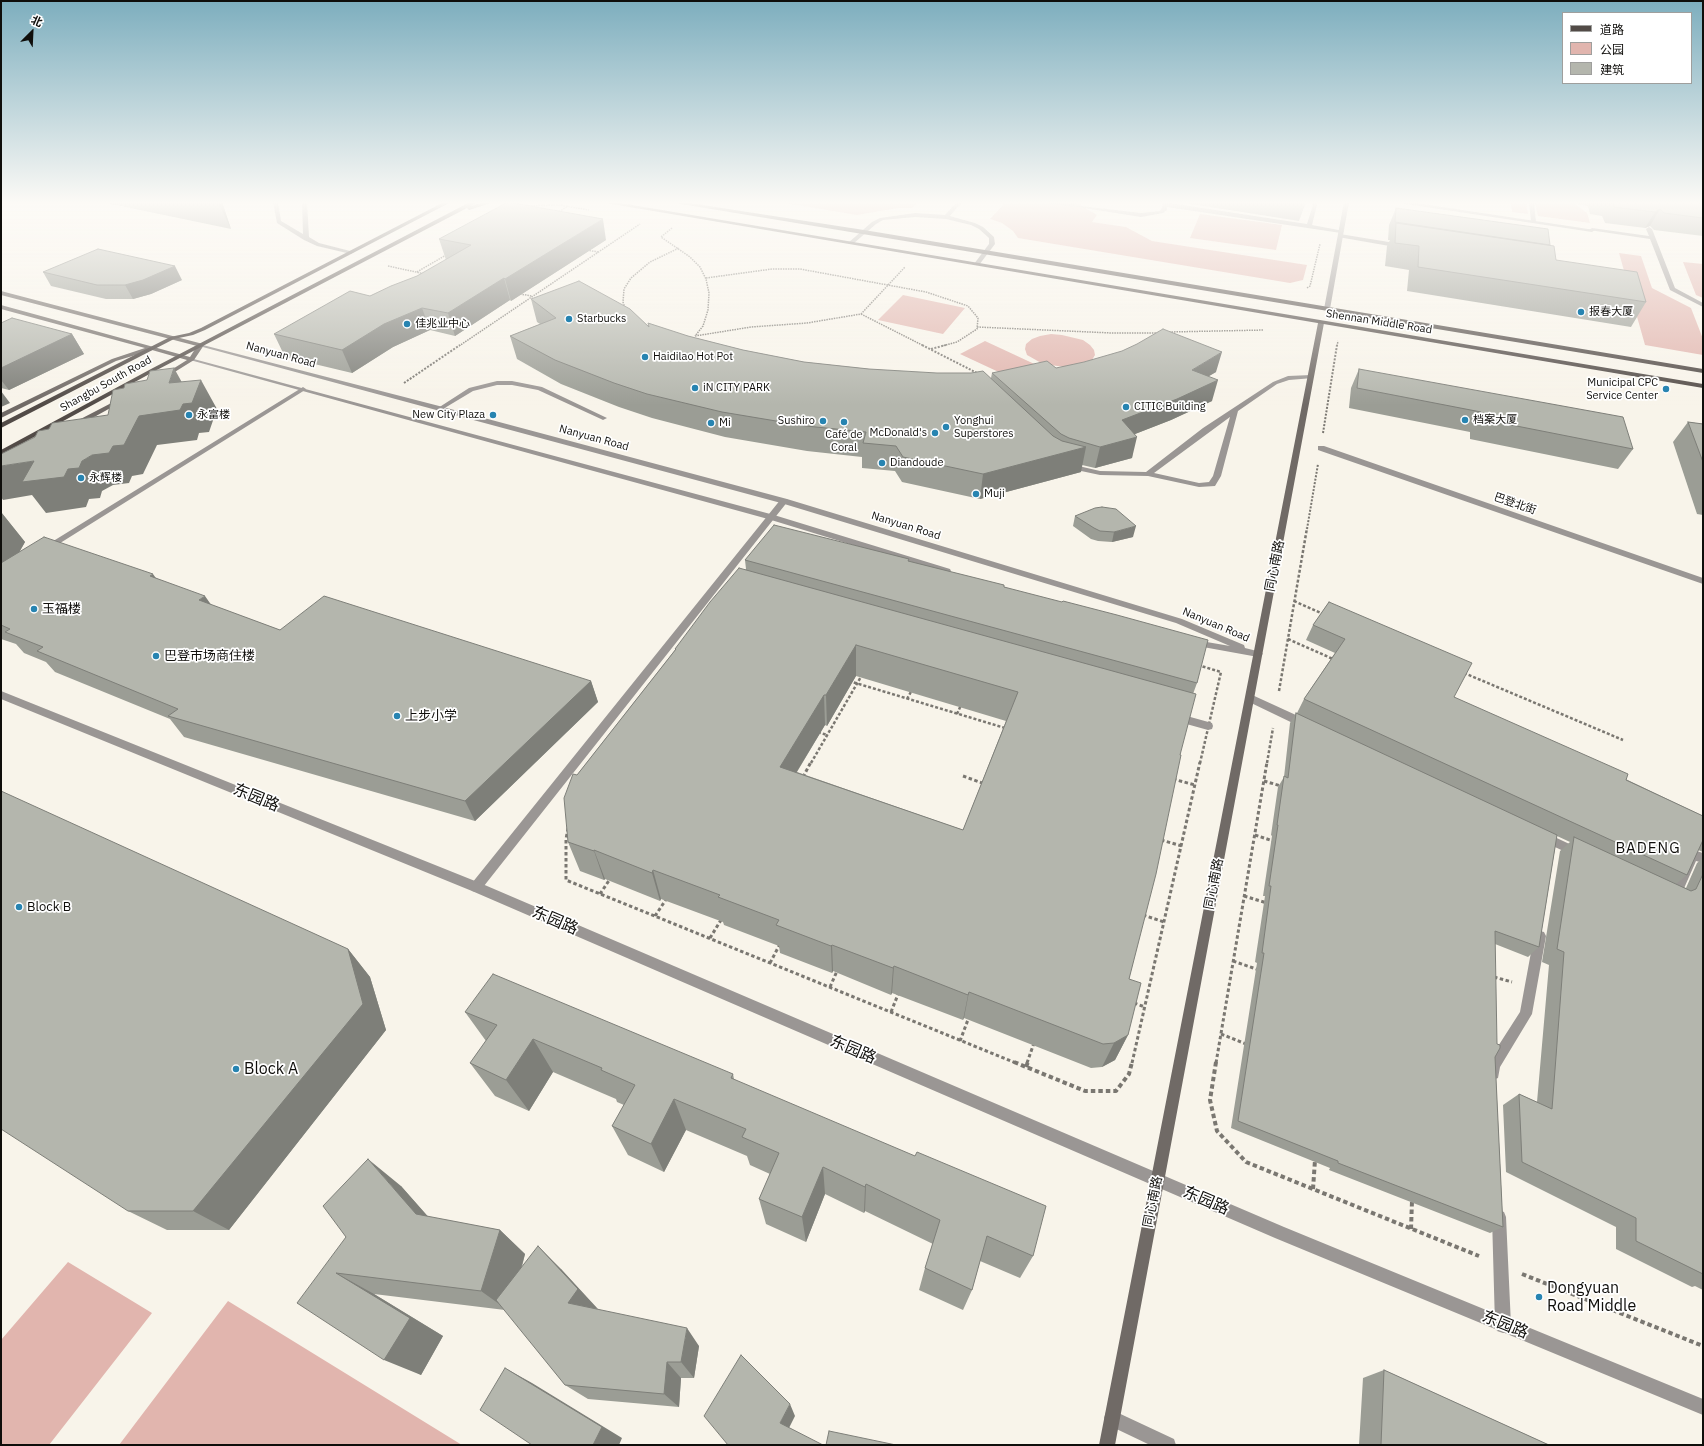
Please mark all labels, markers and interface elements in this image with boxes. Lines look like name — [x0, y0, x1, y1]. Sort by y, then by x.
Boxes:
north arrow — [12, 12, 52, 52]
text: 北 — [29, 12, 45, 30]
legend — [1562, 12, 1692, 84]
text: 道路 — [1600, 22, 1624, 37]
text: 公园 — [1600, 42, 1624, 57]
text: 建筑 — [1600, 62, 1624, 77]
place label: 报春大厦 — [1589, 305, 1633, 319]
street label: Shennan Middle Road — [1325, 307, 1433, 337]
marker: 报春大厦 — [1576, 307, 1586, 317]
place label: Starbucks — [577, 312, 626, 326]
marker: Starbucks — [564, 314, 574, 324]
place label: 佳兆业中心 — [415, 317, 470, 331]
marker: 佳兆业中心 — [402, 319, 412, 329]
street label: Nanyuan Road — [245, 339, 317, 371]
place label: Haidilao Hot Pot — [653, 350, 733, 364]
marker: Haidilao Hot Pot — [640, 352, 650, 362]
street label: Shangbu South Road — [58, 353, 154, 415]
place label: Municipal CPC Service Center — [1586, 376, 1658, 402]
place label: iN CITY PARK — [703, 381, 770, 395]
marker: iN CITY PARK — [690, 383, 700, 393]
marker: Municipal CPC Service Center — [1661, 384, 1671, 394]
place label: CITIC Building — [1134, 400, 1206, 414]
marker: CITIC Building — [1121, 402, 1131, 412]
place label: 永富楼 — [197, 408, 230, 422]
place label: New City Plaza — [412, 408, 485, 422]
marker: 永富楼 — [184, 410, 194, 420]
marker: New City Plaza — [488, 410, 498, 420]
place label: 档案大厦 — [1473, 413, 1517, 427]
place label: Sushiro — [778, 414, 815, 428]
place label: Yonghui Superstores — [954, 414, 1014, 440]
marker: 档案大厦 — [1460, 415, 1470, 425]
place label: Mi — [719, 416, 731, 430]
marker: Sushiro — [818, 416, 828, 426]
marker: Café de Coral — [839, 417, 849, 427]
marker: Mi — [706, 418, 716, 428]
street label: Nanyuan Road — [558, 422, 630, 454]
marker: Yonghui Superstores — [941, 422, 951, 432]
place label: McDonald's — [869, 426, 927, 440]
place label: Café de Coral — [825, 428, 863, 454]
marker: McDonald's — [930, 428, 940, 438]
place label: Diandoude — [890, 456, 943, 470]
marker: Diandoude — [877, 458, 887, 468]
place label: 永辉楼 — [89, 471, 122, 485]
marker: 永辉楼 — [76, 473, 86, 483]
place label: Muji — [984, 487, 1005, 501]
marker: Muji — [971, 489, 981, 499]
street label: 巴登北街 — [1492, 491, 1538, 517]
street label: Nanyuan Road — [870, 509, 942, 543]
street label: 同心南路 — [1262, 539, 1288, 593]
place label: 玉福楼 — [42, 601, 81, 617]
marker: 玉福楼 — [29, 604, 39, 614]
street label: Nanyuan Road — [1180, 605, 1252, 645]
place label: 巴登市场商住楼 — [164, 648, 255, 664]
marker: 巴登市场商住楼 — [151, 651, 161, 661]
place label: 上步小学 — [405, 708, 457, 724]
marker: 上步小学 — [392, 711, 402, 721]
street label: 东园路 — [230, 780, 282, 816]
district label: BADENG — [1615, 840, 1681, 858]
street label: 同心南路 — [1201, 857, 1227, 911]
place label: Block B — [27, 899, 71, 915]
marker: Block B — [14, 902, 24, 912]
street label: 东园路 — [529, 903, 581, 939]
street label: 东园路 — [827, 1032, 879, 1068]
place label: Block A — [244, 1059, 298, 1079]
marker: Block A — [231, 1064, 241, 1074]
street label: 同心南路 — [1140, 1175, 1166, 1229]
street label: 东园路 — [1180, 1183, 1232, 1219]
place label: Dongyuan Road Middle — [1547, 1278, 1636, 1316]
marker: Dongyuan Road Middle — [1534, 1292, 1544, 1302]
street label: 东园路 — [1479, 1307, 1531, 1343]

